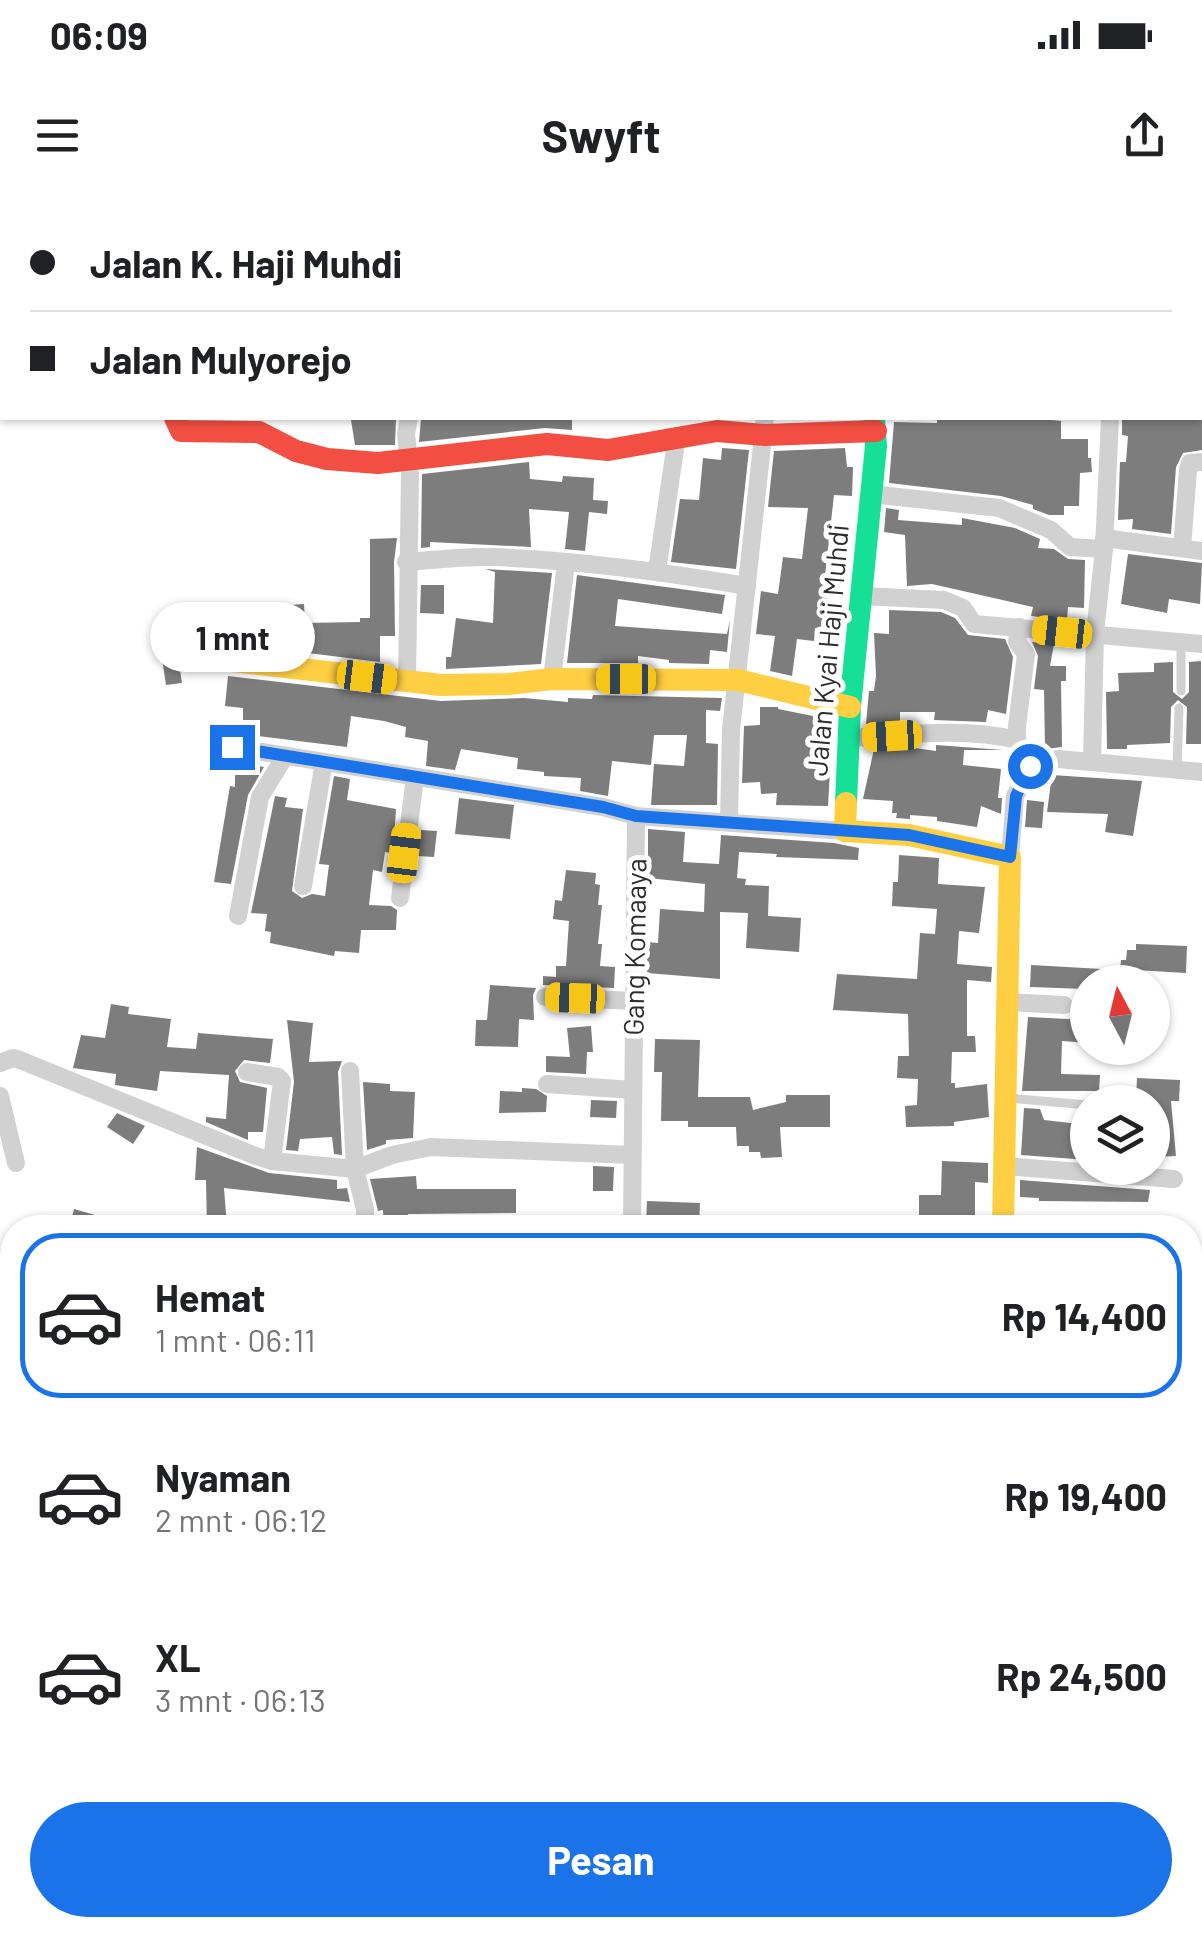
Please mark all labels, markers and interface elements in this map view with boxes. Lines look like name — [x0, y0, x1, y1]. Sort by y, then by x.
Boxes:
text: 06:09 — [50, 12, 148, 58]
icon: menu — [30, 108, 85, 163]
text: Swyft — [541, 108, 661, 162]
icon: share — [1117, 108, 1172, 163]
text: Jalan K. Haji Muhdi — [90, 240, 402, 286]
text: Jalan Mulyorejo — [90, 336, 352, 382]
street label: Jalan Kyai Haji Muhdi — [799, 523, 855, 777]
callout: 1 mnt — [150, 602, 314, 672]
car — [1031, 614, 1093, 650]
text: 1 mnt — [195, 618, 270, 656]
car — [335, 658, 399, 696]
car — [596, 664, 656, 694]
car — [861, 719, 923, 753]
route end — [210, 725, 255, 770]
route start — [1008, 744, 1053, 789]
car — [385, 821, 423, 885]
street label: Gang Komaaya — [615, 858, 653, 1036]
north arrow — [1070, 965, 1170, 1065]
map controls — [1070, 965, 1170, 1185]
car — [544, 982, 606, 1014]
button: layers — [1070, 1085, 1170, 1185]
icon: car — [35, 1271, 125, 1361]
text: Hemat — [155, 1274, 265, 1320]
text: Rp 14,400 — [1002, 1293, 1167, 1339]
text: 1 mnt · 06:11 — [155, 1320, 315, 1358]
icon: car — [35, 1451, 125, 1541]
text: Nyaman — [155, 1454, 291, 1500]
text: Rp 19,400 — [1004, 1473, 1167, 1519]
text: 2 mnt · 06:12 — [155, 1500, 327, 1538]
icon: car — [35, 1631, 125, 1721]
text: XL — [155, 1634, 201, 1680]
text: Rp 24,500 — [996, 1653, 1167, 1699]
text: 3 mnt · 06:13 — [155, 1680, 326, 1718]
button: Pesan — [30, 1802, 1172, 1917]

